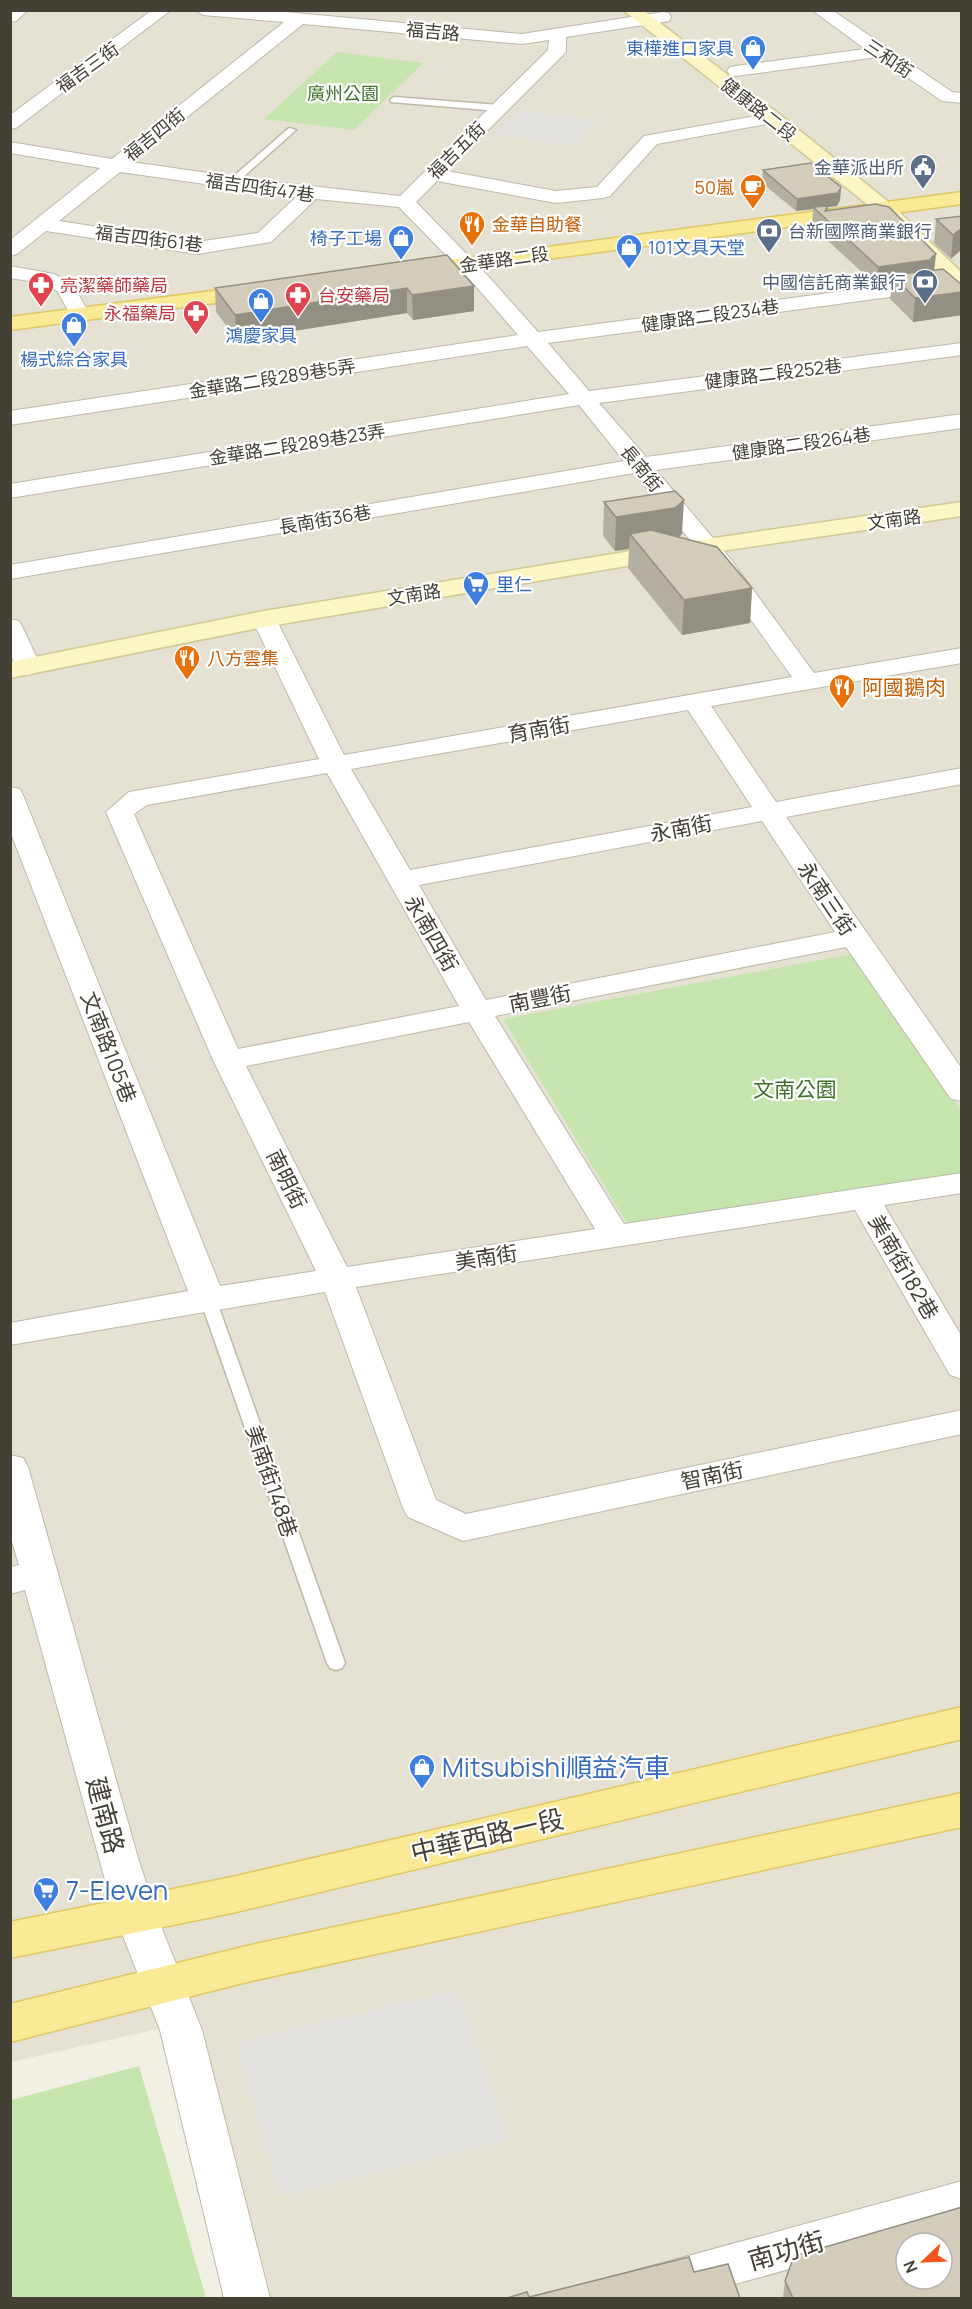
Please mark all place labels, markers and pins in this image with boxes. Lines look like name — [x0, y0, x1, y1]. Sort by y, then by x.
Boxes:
shop icon: 東樺進口家具 — [738, 33, 768, 71]
place label: 東樺進口家具 — [626, 36, 734, 60]
public building icon: 金華派出所 — [908, 152, 938, 190]
place label: 金華派出所 — [814, 155, 904, 179]
cafe icon: 50嵐 — [738, 172, 768, 210]
place label: 50嵐 — [695, 175, 734, 199]
restaurant icon: 金華自助餐 — [457, 209, 487, 247]
place label: 金華自助餐 — [492, 212, 582, 236]
bank icon: 台新國際商業銀行 — [754, 216, 784, 254]
place label: 台新國際商業銀行 — [788, 219, 932, 243]
shop icon: 椅子工場 — [386, 223, 416, 261]
place label: 椅子工場 — [310, 226, 382, 250]
shop icon: 101文具天堂 — [614, 232, 644, 270]
place label: 101文具天堂 — [648, 235, 745, 259]
bank icon: 中國信託商業銀行 — [910, 267, 940, 305]
pharmacy icon: 亮潔藥師藥局 — [26, 270, 56, 308]
place label: 中國信託商業銀行 — [762, 270, 906, 294]
place label: 亮潔藥師藥局 — [60, 273, 168, 297]
pharmacy icon: 台安藥局 — [283, 280, 313, 318]
place label: 台安藥局 — [318, 283, 390, 307]
shop icon: 鴻慶家具 — [246, 286, 276, 324]
pharmacy icon: 永福藥局 — [181, 298, 211, 336]
place label: 永福藥局 — [104, 301, 176, 325]
shop icon: 楊式綜合家具 — [59, 310, 89, 348]
place label: 鴻慶家具 — [225, 323, 297, 347]
place label: 楊式綜合家具 — [20, 347, 128, 371]
supermarket icon: 里仁 — [461, 569, 491, 607]
place label: 里仁 — [496, 572, 532, 596]
restaurant icon: 八方雲集 — [172, 643, 202, 681]
place label: 八方雲集 — [207, 646, 279, 670]
restaurant icon: 阿國鵝肉 — [827, 672, 857, 710]
place label: 阿國鵝肉 — [862, 673, 946, 701]
place label: Mitsubishi順益汽車 — [442, 1749, 670, 1785]
shop icon: Mitsubishi順益汽車 — [407, 1752, 437, 1790]
place label: 7-Eleven — [66, 1872, 168, 1908]
supermarket icon: 7-Eleven — [31, 1875, 61, 1913]

